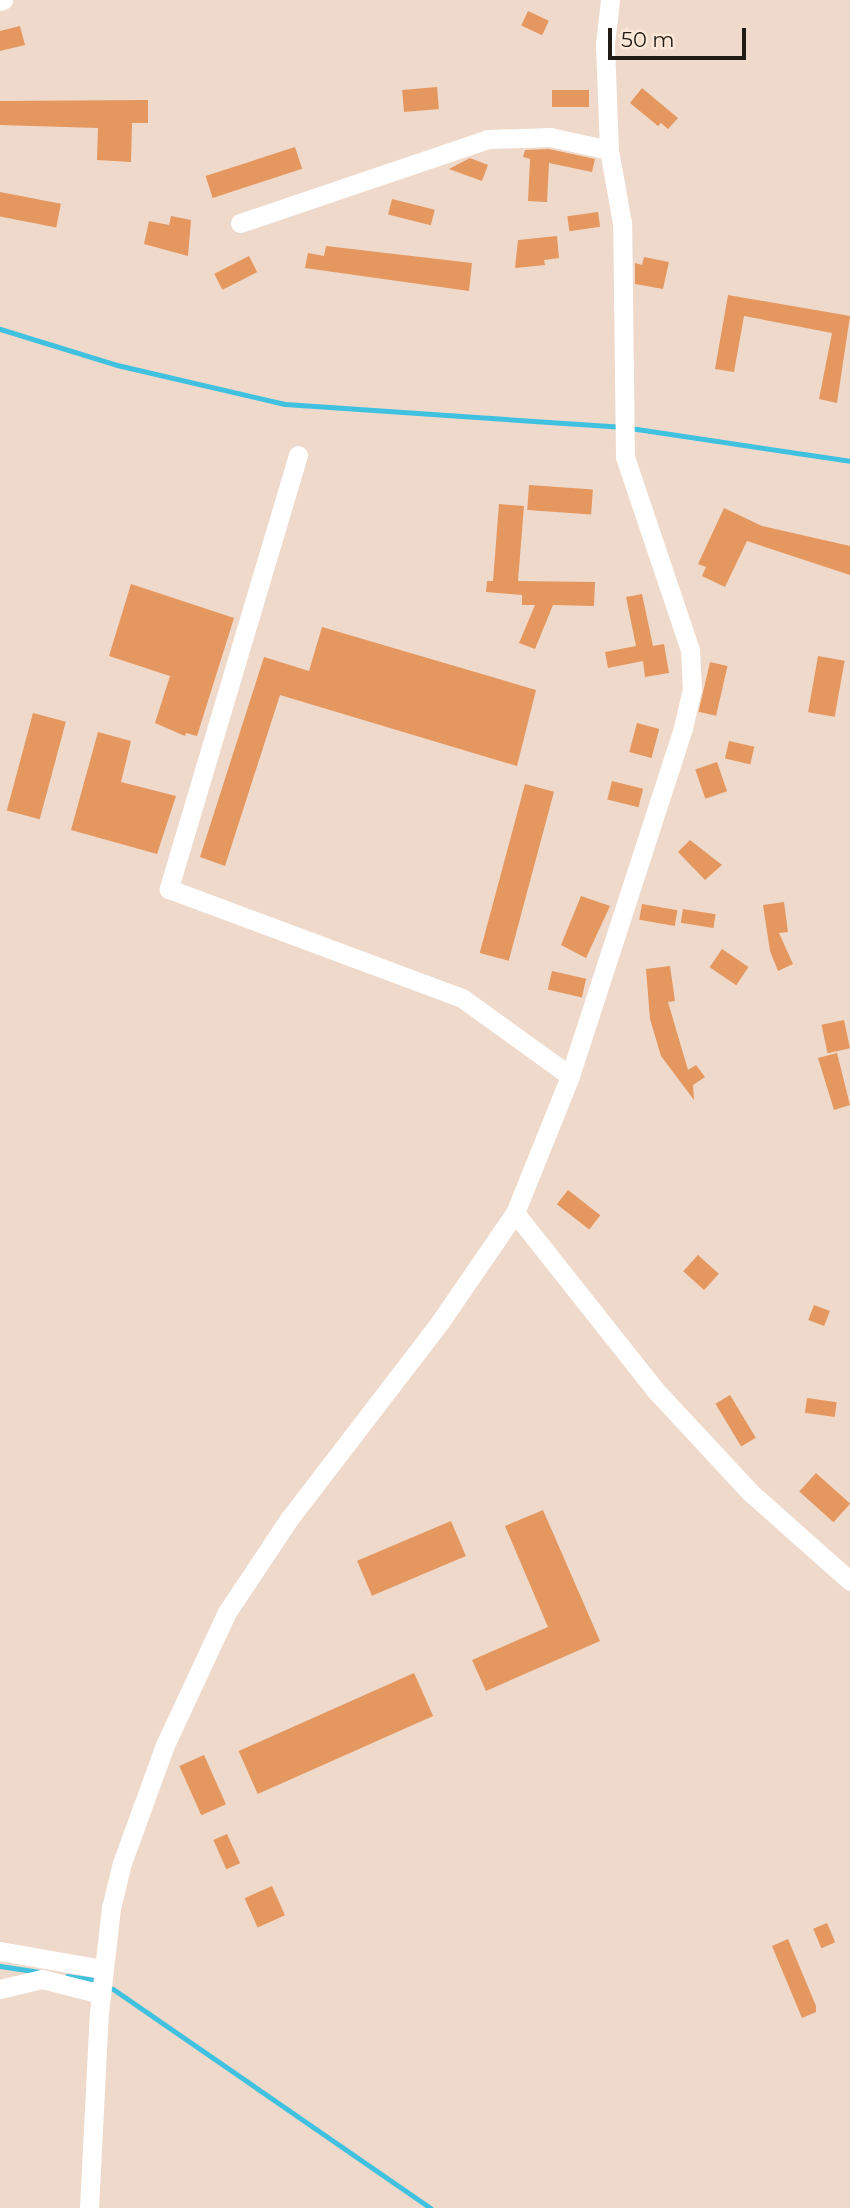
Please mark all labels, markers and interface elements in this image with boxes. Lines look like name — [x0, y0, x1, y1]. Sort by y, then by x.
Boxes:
scale bar — [612, 14, 750, 58]
text: 50 m — [621, 27, 675, 52]

